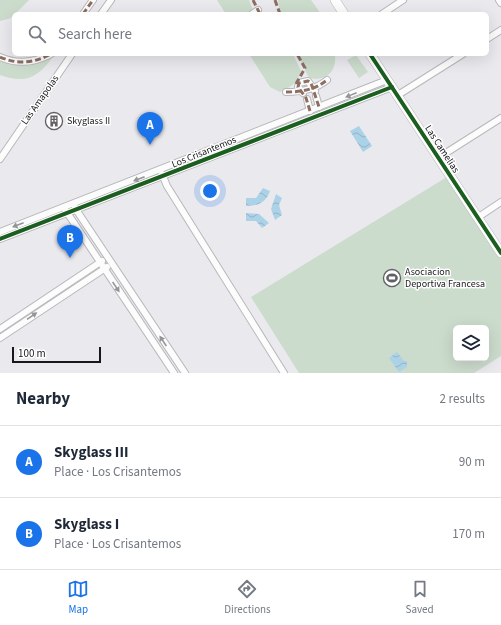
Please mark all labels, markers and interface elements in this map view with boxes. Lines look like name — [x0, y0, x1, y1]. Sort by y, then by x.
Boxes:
search box — [12, 12, 489, 56]
icon: search — [26, 23, 48, 45]
text: Search here — [58, 24, 132, 45]
street label: Las Amapolas — [18, 72, 62, 128]
one-way arrow — [345, 92, 357, 98]
building icon: Skyglass II — [44, 111, 64, 131]
pin: A — [137, 112, 163, 145]
place label: Skyglass II — [67, 114, 110, 128]
street label: Las Camelias — [421, 122, 463, 176]
street label: Los Crisantemos — [169, 133, 239, 171]
one-way arrow — [133, 176, 145, 182]
your location — [200, 181, 220, 201]
one-way arrow — [12, 223, 24, 229]
pin: B — [57, 225, 83, 258]
place label: Asociacion Deportiva Francesa — [405, 265, 485, 291]
sports icon: Asociacion Deportiva Francesa — [382, 268, 402, 288]
one-way arrow — [112, 282, 120, 292]
one-way arrow — [27, 312, 37, 320]
map controls — [453, 325, 489, 361]
button: layers — [453, 325, 489, 361]
one-way arrow — [159, 335, 167, 346]
scale bar — [12, 345, 101, 364]
text: 100 m — [18, 346, 46, 361]
text: Nearby — [16, 387, 70, 411]
text: 2 results — [440, 390, 485, 408]
text: Skyglass III — [54, 442, 128, 463]
text: A — [25, 453, 33, 471]
text: 90 m — [459, 453, 485, 471]
text: Place · Los Crisantemos — [54, 463, 181, 481]
text: Skyglass I — [54, 514, 119, 535]
text: B — [25, 525, 33, 543]
text: 170 m — [452, 525, 485, 543]
text: Place · Los Crisantemos — [54, 535, 181, 553]
tab: Map — [67, 578, 89, 617]
tab: Directions — [224, 578, 271, 617]
tab: Saved — [406, 578, 434, 617]

